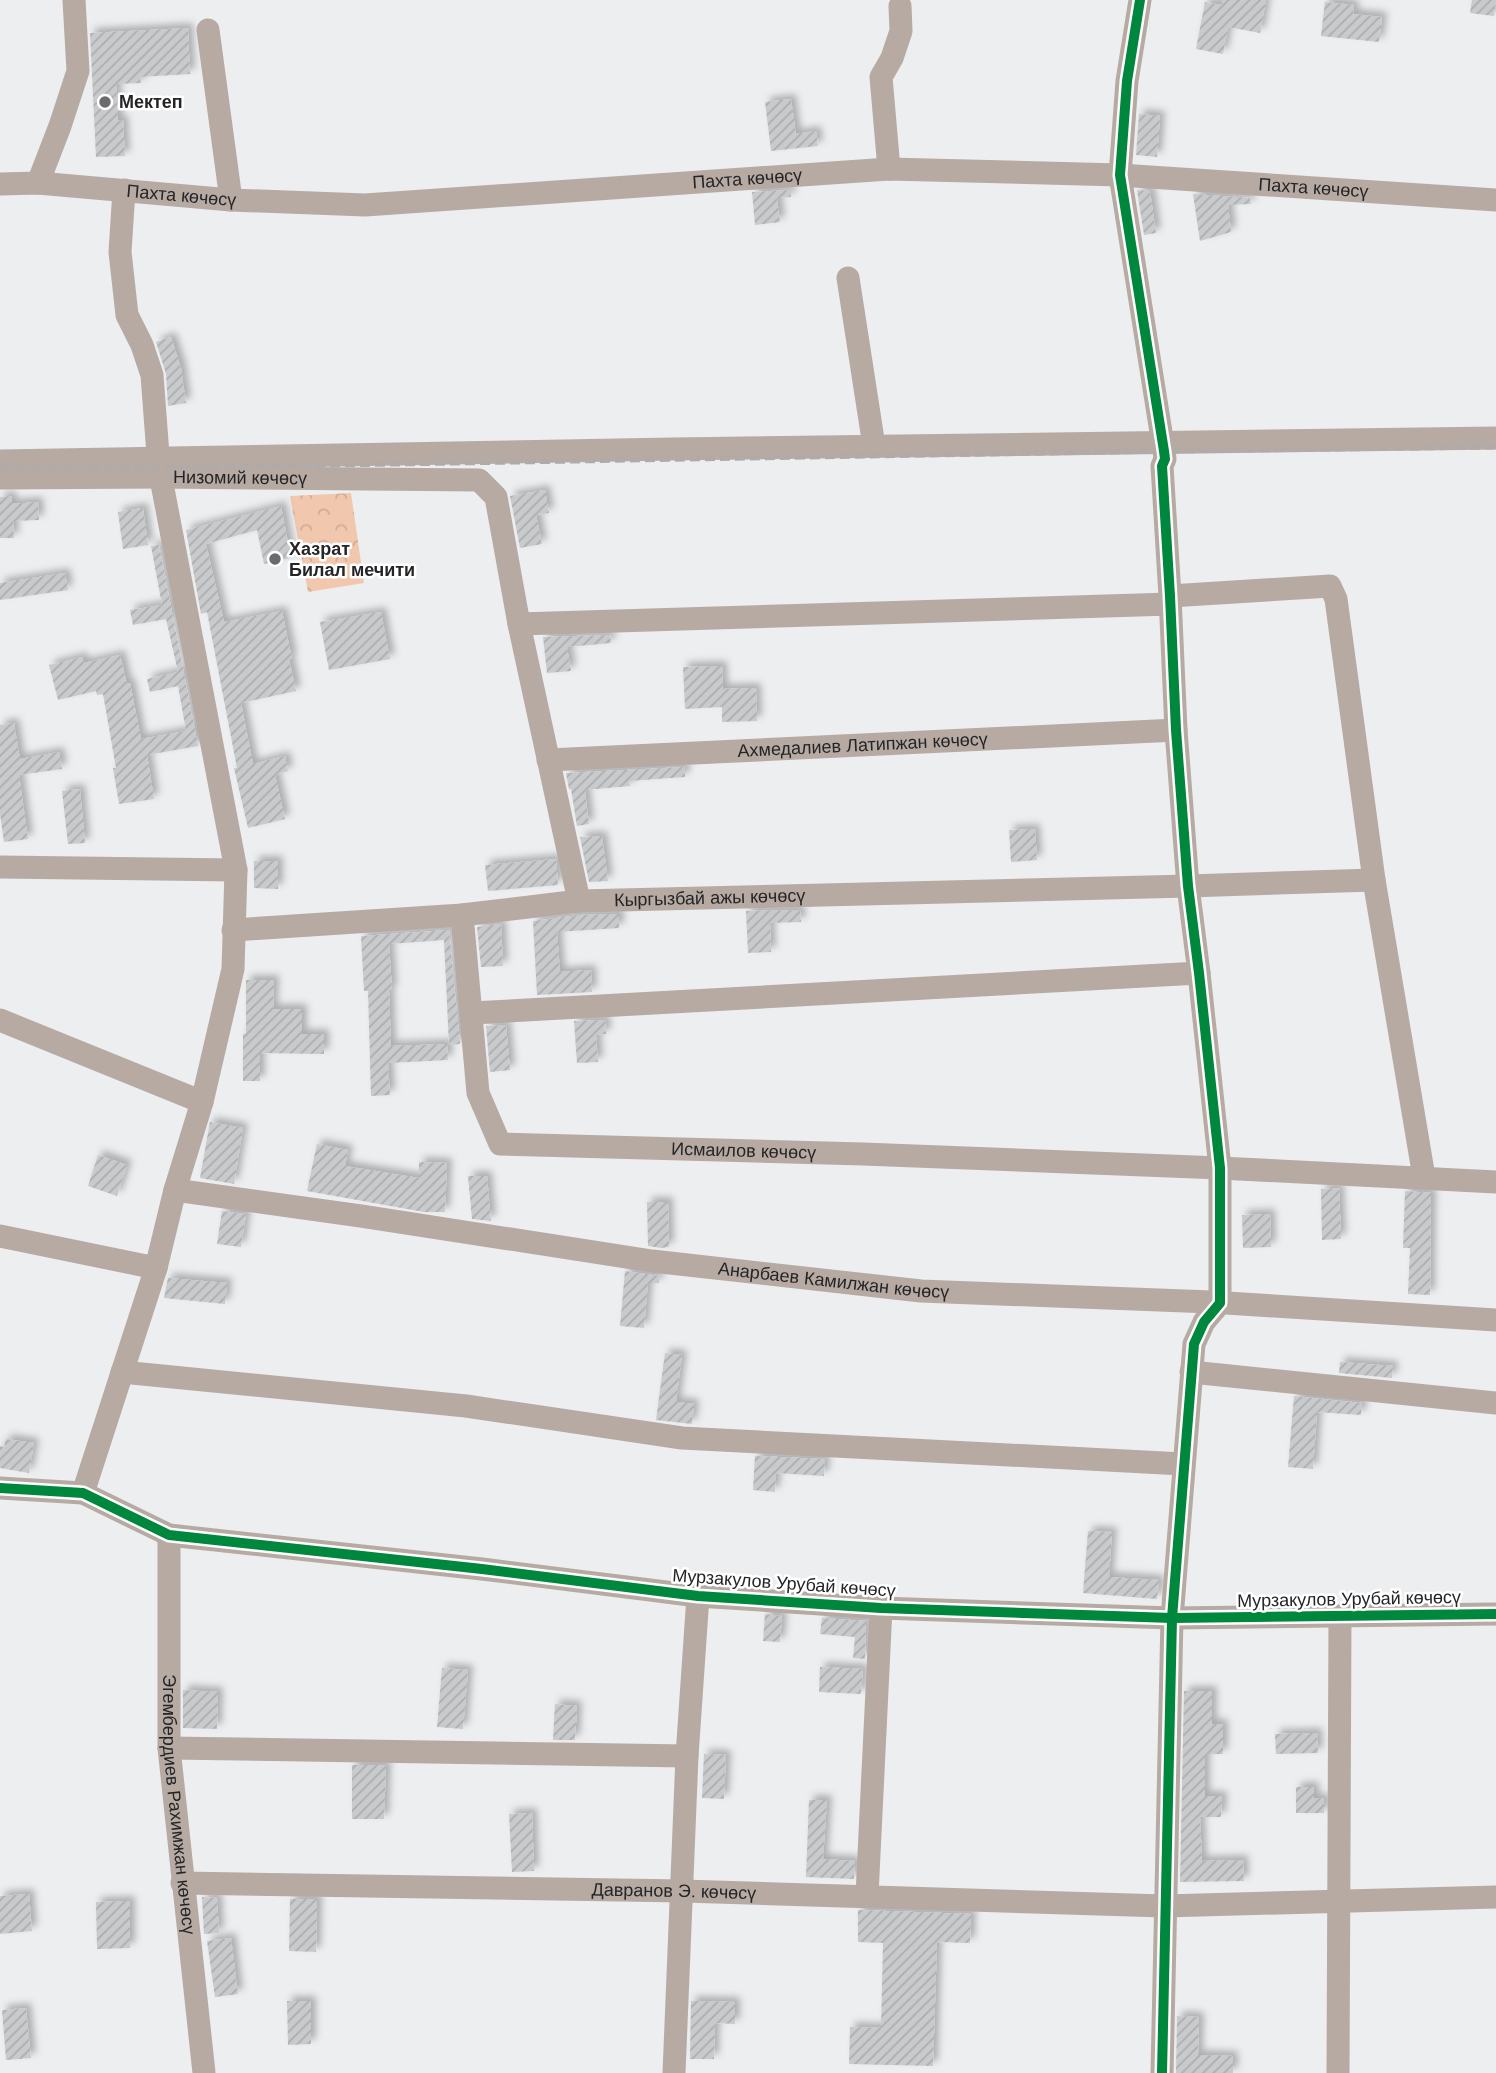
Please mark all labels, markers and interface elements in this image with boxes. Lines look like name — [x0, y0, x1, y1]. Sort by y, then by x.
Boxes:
place label: Мектеп — [119, 92, 183, 112]
marker: Мектеп — [97, 94, 113, 110]
street label: Пахта көчөсү — [692, 165, 803, 192]
street label: Пахта көчөсү — [1258, 174, 1369, 201]
street label: Пахта көчөсү — [126, 181, 237, 210]
street label: Низомий көчөсү — [173, 467, 307, 488]
place label: Хазрат Билал мечити — [289, 539, 415, 580]
marker: Хазрат Билал мечити — [267, 551, 283, 567]
street label: Ахмедалиев Латипжан көчөсү — [737, 729, 988, 761]
street label: Кыргызбай ажы көчөсү — [614, 885, 806, 910]
street label: Исмаилов көчөсү — [671, 1139, 816, 1163]
street label: Анарбаев Камилжан көчөсү — [717, 1258, 950, 1302]
street label: Мурзакулов Урубай көчөсү — [672, 1565, 896, 1601]
street label: Мурзакулов Урубай көчөсү — [1237, 1587, 1461, 1611]
street label: Эгембердиев Рахимжан көчөсү — [159, 1674, 199, 1936]
street label: Давранов Э. көчөсү — [591, 1880, 757, 1903]

